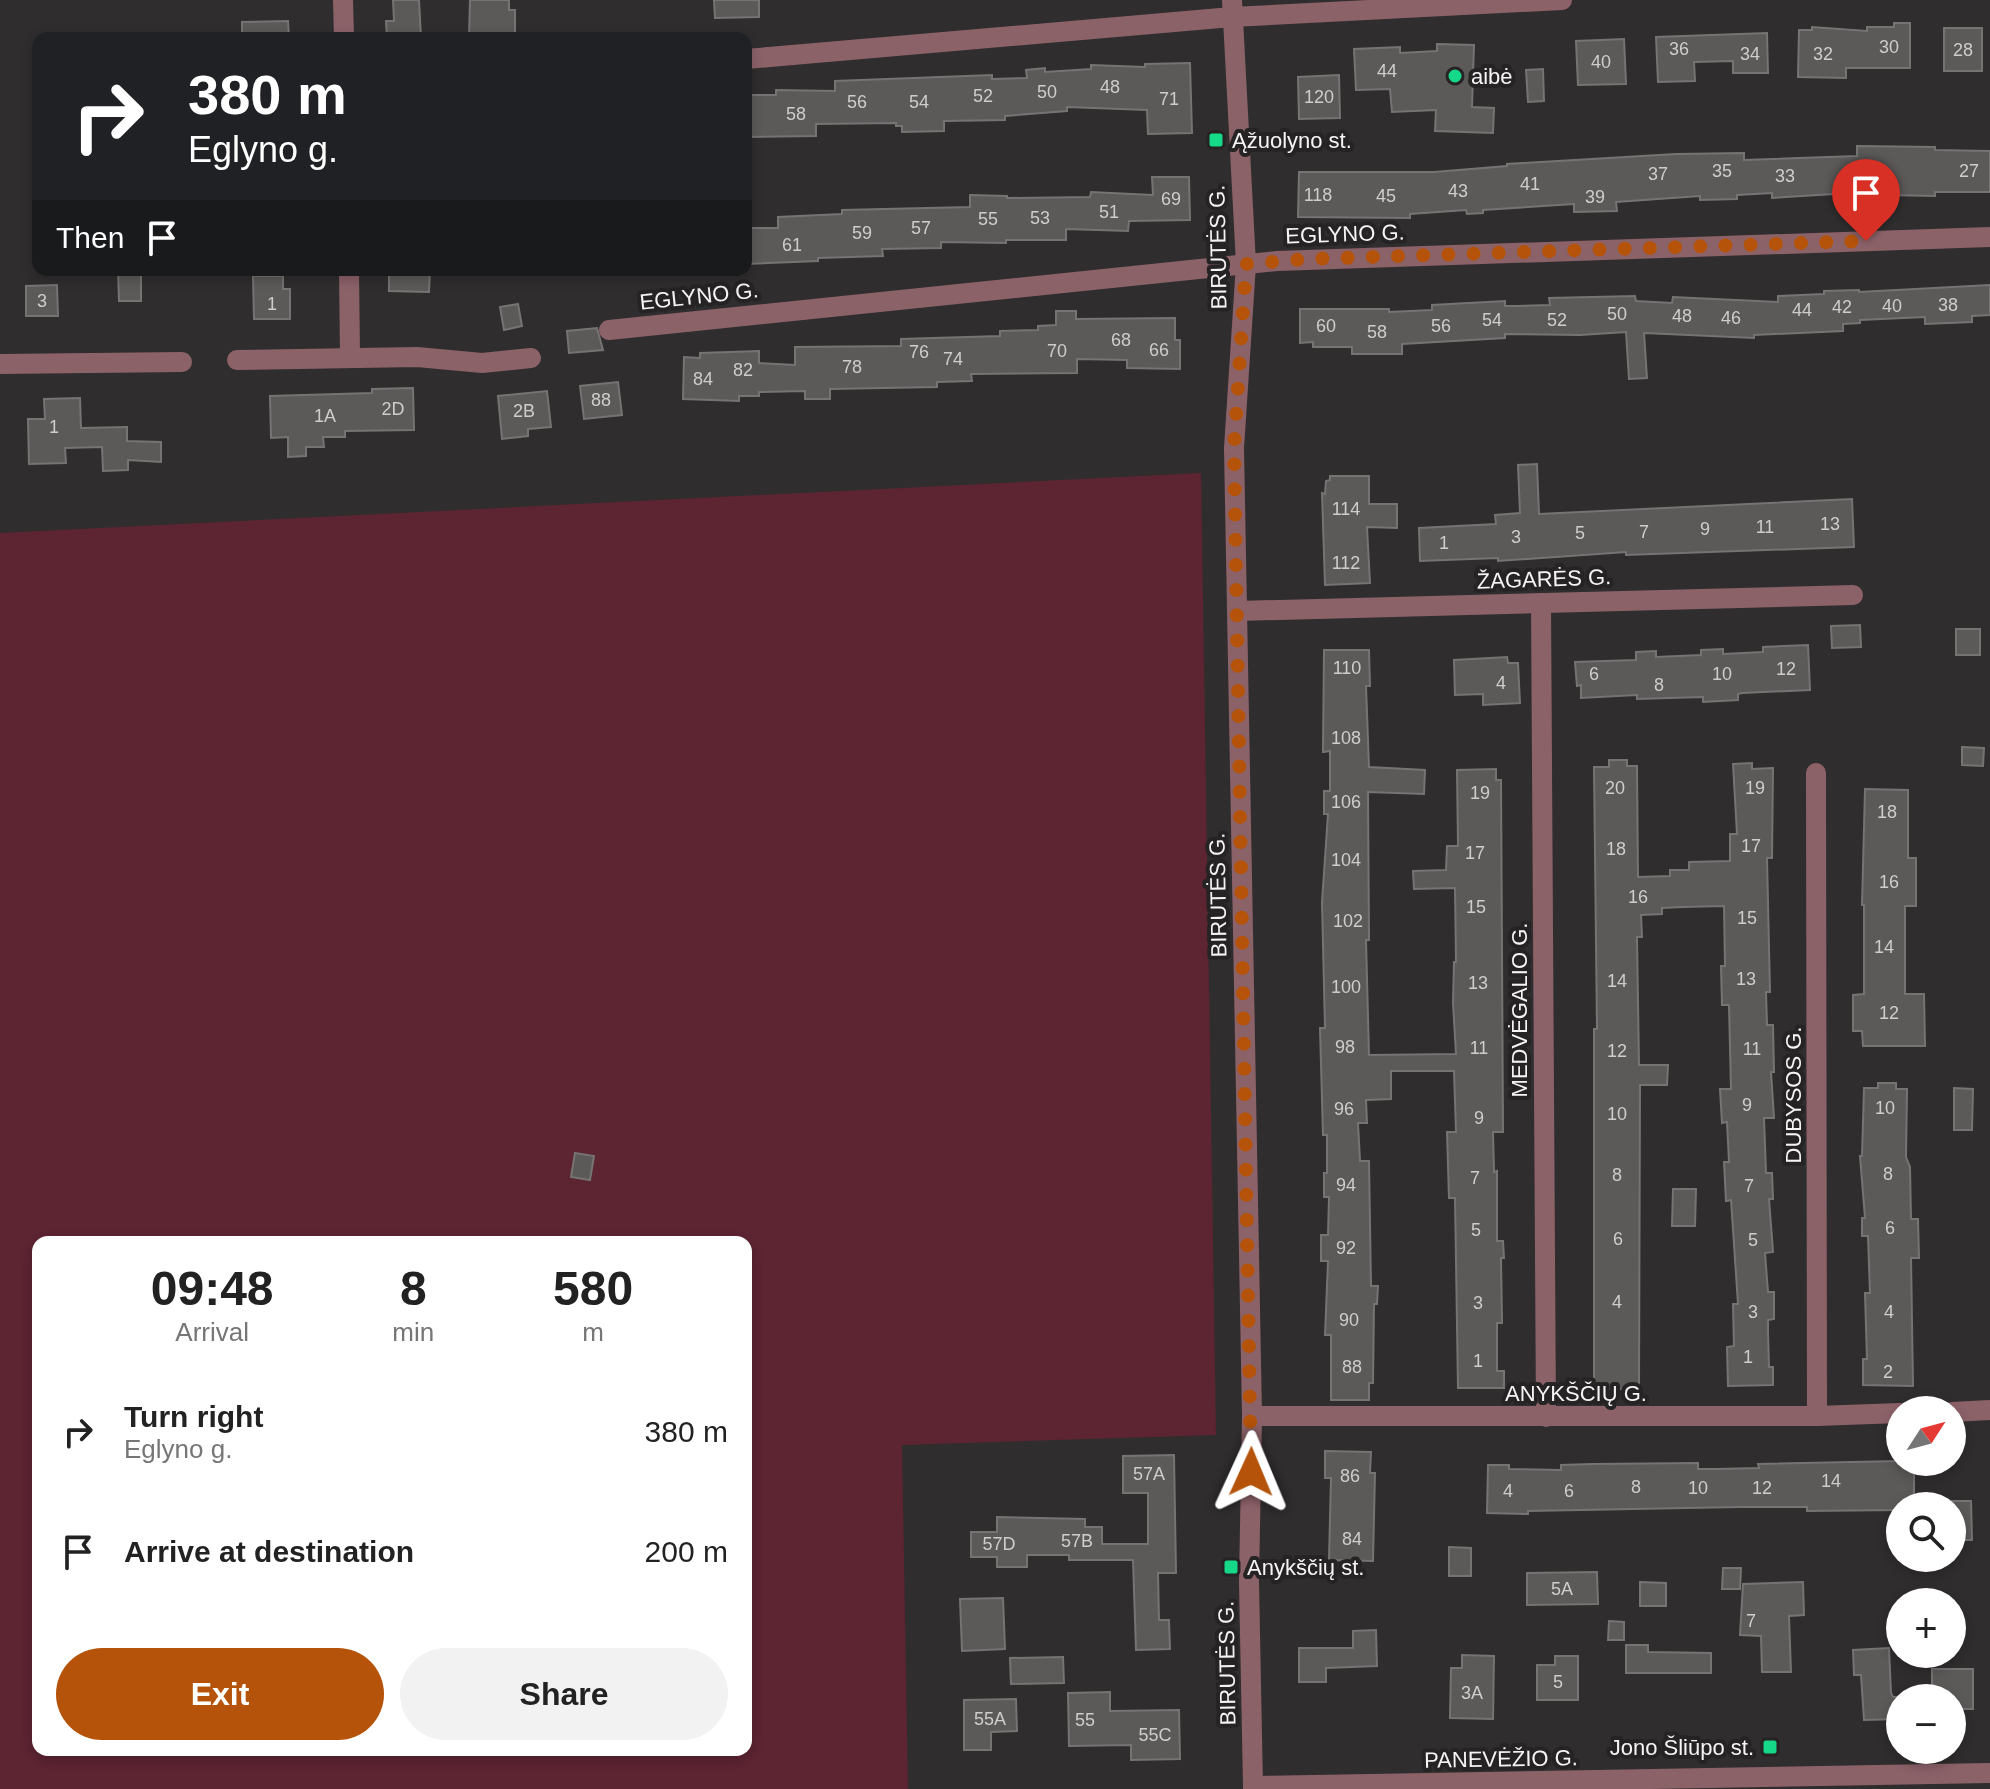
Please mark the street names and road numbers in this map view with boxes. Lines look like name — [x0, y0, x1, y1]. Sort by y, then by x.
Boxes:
street label: BIRUTĖS G. — [1204, 184, 1232, 310]
street label: EGLYNO G. — [1285, 219, 1405, 249]
street label: EGLYNO G. — [638, 277, 760, 315]
street label: ŽAGARĖS G. — [1476, 564, 1612, 594]
street label: BIRUTĖS G. — [1204, 832, 1232, 958]
street label: MEDVĖGALIO G. — [1507, 923, 1532, 1097]
street label: DUBYSOS G. — [1781, 1027, 1806, 1163]
street label: ANYKŠČIŲ G. — [1505, 1381, 1647, 1406]
street label: BIRUTĖS G. — [1213, 1600, 1241, 1726]
street label: PANEVĖŽIO G. — [1424, 1745, 1578, 1773]

